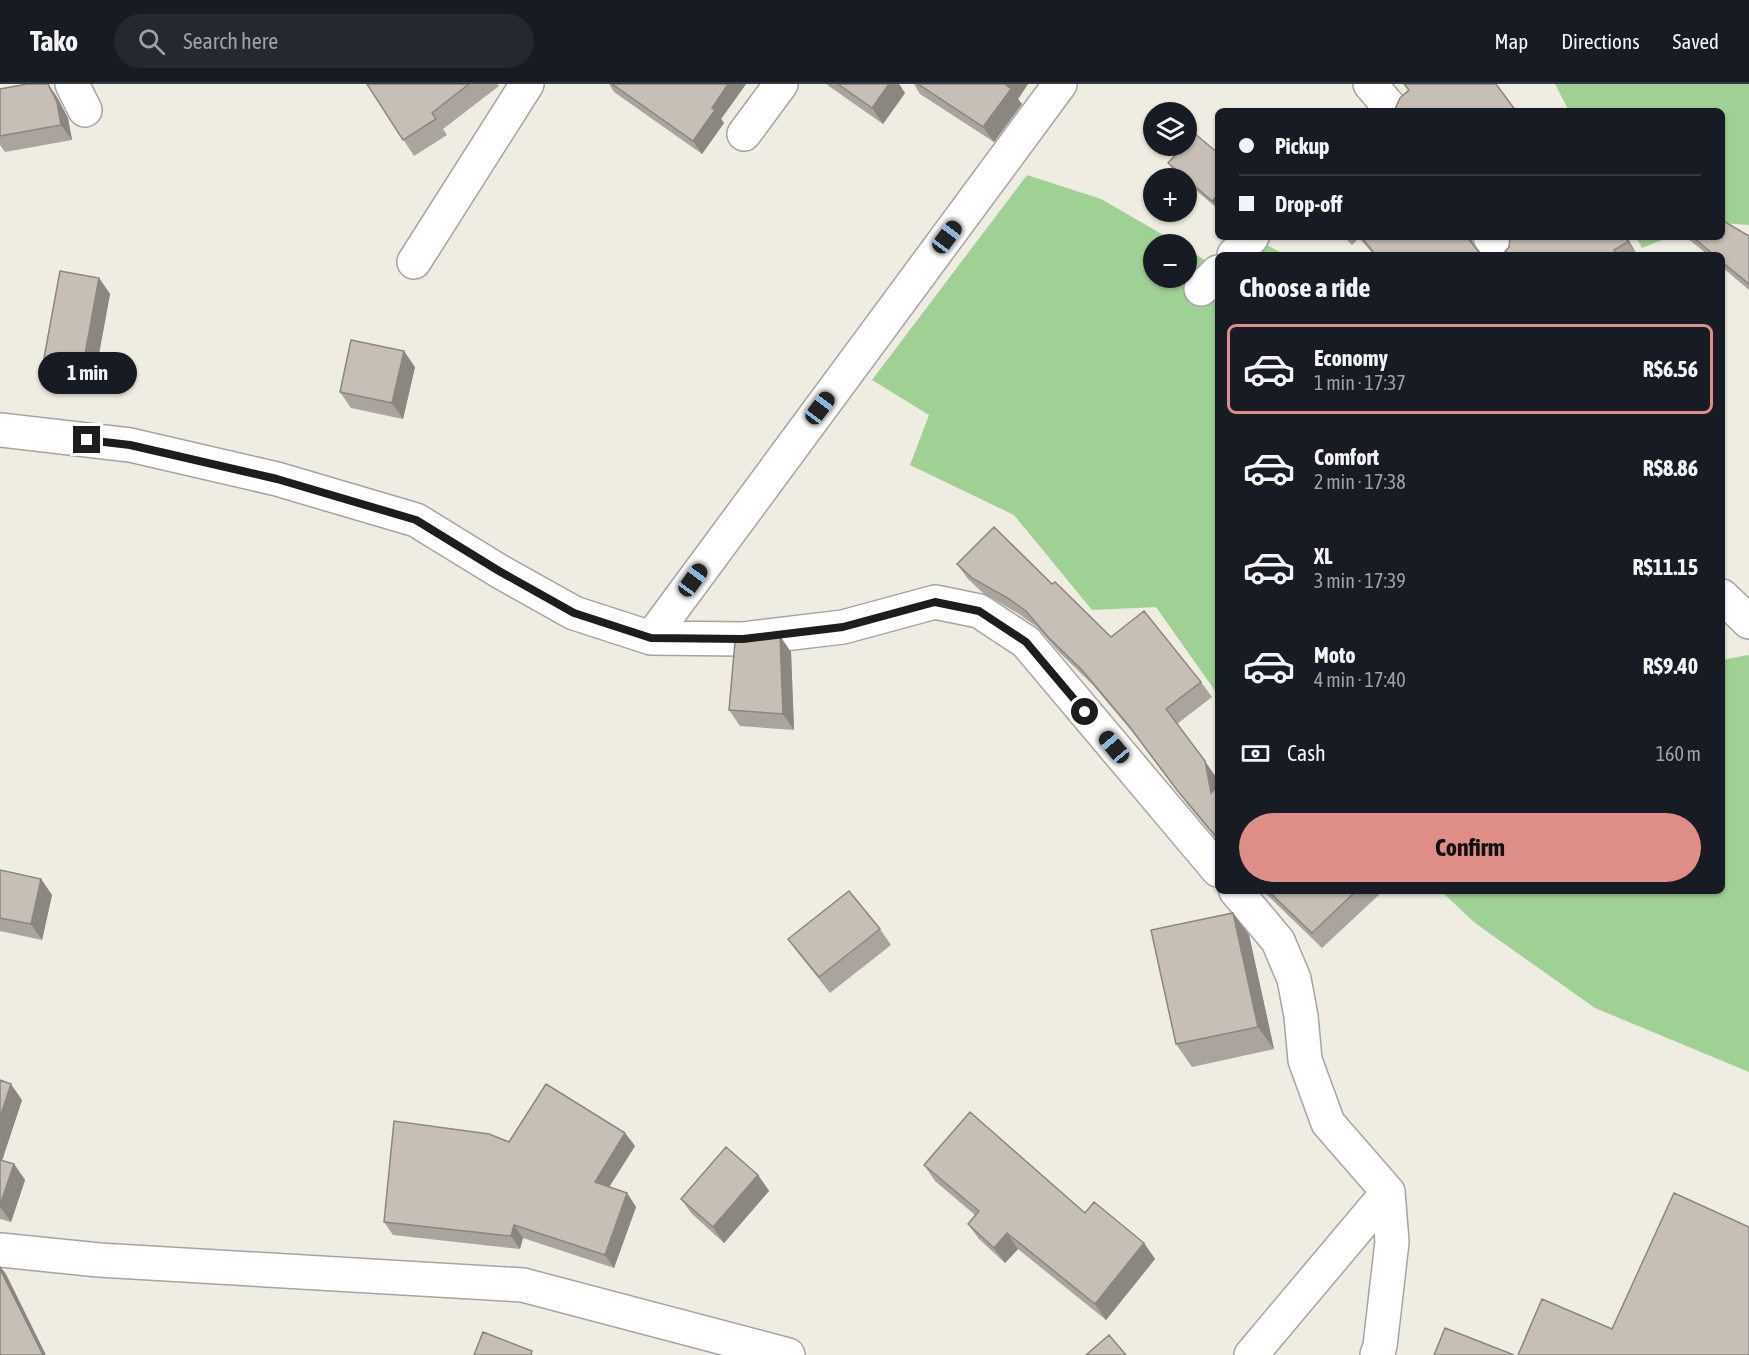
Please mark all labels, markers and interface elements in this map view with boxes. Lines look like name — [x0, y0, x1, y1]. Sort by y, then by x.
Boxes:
search box — [114, 14, 534, 68]
text: Tako — [30, 25, 78, 57]
icon: search — [135, 25, 168, 58]
text: Search here — [183, 28, 278, 54]
text: Map — [1494, 29, 1528, 53]
text: Directions — [1561, 29, 1640, 53]
text: Saved — [1673, 29, 1719, 53]
map controls — [1143, 102, 1197, 288]
button: layers — [1143, 102, 1197, 156]
text: Pickup — [1275, 133, 1330, 159]
button: + — [1143, 168, 1197, 222]
text: Drop-off — [1275, 191, 1342, 217]
car — [929, 217, 965, 257]
button: − — [1143, 234, 1197, 288]
text: Choose a ride — [1239, 272, 1371, 303]
icon: car — [1242, 342, 1296, 396]
text: Economy — [1314, 345, 1388, 371]
callout: 1 min — [38, 353, 136, 395]
text: R$6.56 — [1643, 356, 1698, 382]
text: 1 min — [67, 361, 108, 384]
text: 1 min · 17:37 — [1314, 371, 1406, 394]
car — [802, 388, 838, 428]
route end — [73, 426, 100, 453]
icon: car — [1242, 441, 1296, 495]
text: Comfort — [1314, 444, 1379, 470]
text: R$8.86 — [1643, 455, 1698, 481]
text: 2 min · 17:38 — [1314, 470, 1406, 493]
icon: car — [1242, 540, 1296, 594]
text: XL — [1314, 543, 1332, 569]
text: R$11.15 — [1632, 554, 1698, 580]
car — [675, 560, 711, 600]
text: 3 min · 17:39 — [1314, 569, 1406, 592]
icon: car — [1242, 639, 1296, 693]
text: Moto — [1314, 642, 1356, 668]
text: R$9.40 — [1643, 653, 1698, 679]
text: 4 min · 17:40 — [1314, 668, 1406, 691]
route start — [1071, 698, 1098, 725]
car — [1096, 727, 1132, 767]
icon: cash — [1239, 737, 1272, 770]
text: Cash — [1287, 740, 1326, 766]
text: 160 m — [1656, 742, 1701, 765]
button: Confirm — [1239, 813, 1701, 882]

